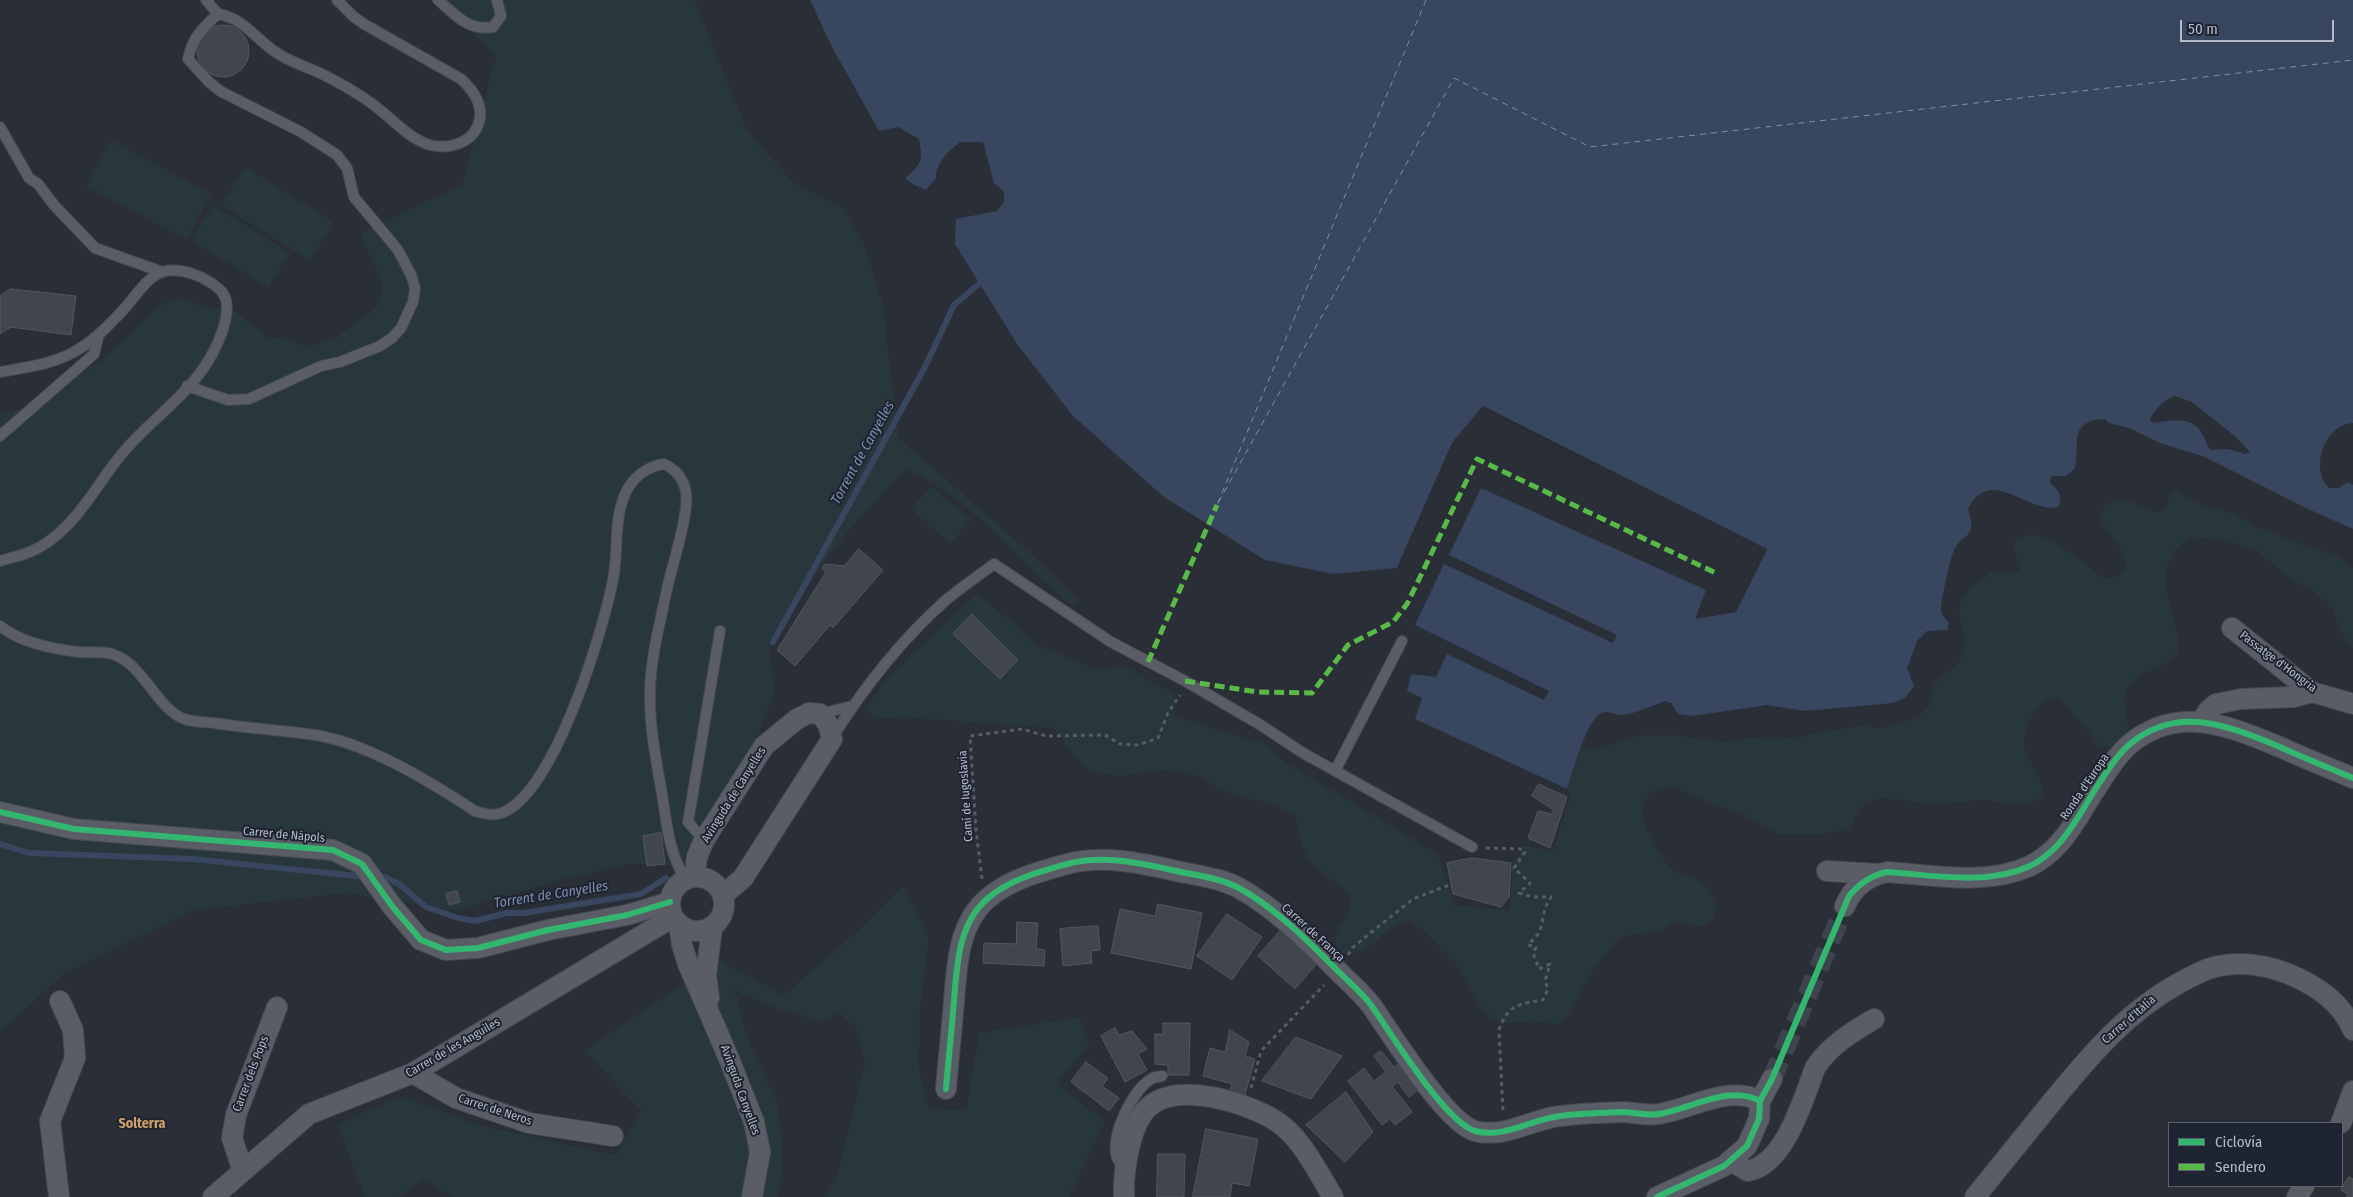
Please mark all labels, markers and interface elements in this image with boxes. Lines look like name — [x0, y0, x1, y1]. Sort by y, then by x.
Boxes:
scale bar — [2183, 10, 2337, 42]
text: 50 m — [2188, 20, 2218, 38]
water label: Torrent de Canyelles — [828, 399, 898, 507]
street label: Passatge d'Hongria — [2237, 628, 2319, 696]
street label: Avinguda de Canyelles — [699, 745, 769, 845]
street label: Camí de Iugoslavia — [956, 750, 976, 842]
street label: Ronda d'Europa — [2057, 751, 2113, 823]
street label: Carrer de Nàpols — [242, 824, 326, 846]
water label: Torrent de Canyelles — [493, 878, 609, 912]
street label: Carrer de França — [1279, 901, 1347, 965]
street label: Carrer d'Itàlia — [2099, 993, 2159, 1047]
street label: Carrer de les Anguiles — [403, 1015, 503, 1081]
street label: Carrer dels Pops — [230, 1034, 272, 1114]
street label: Avinguda Canyelles — [717, 1043, 763, 1137]
street label: Carrer de Neros — [456, 1091, 534, 1129]
district label: Solterra — [118, 1116, 166, 1132]
legend — [2168, 1122, 2343, 1187]
text: Ciclovía — [2215, 1133, 2262, 1151]
text: Sendero — [2215, 1158, 2266, 1176]

